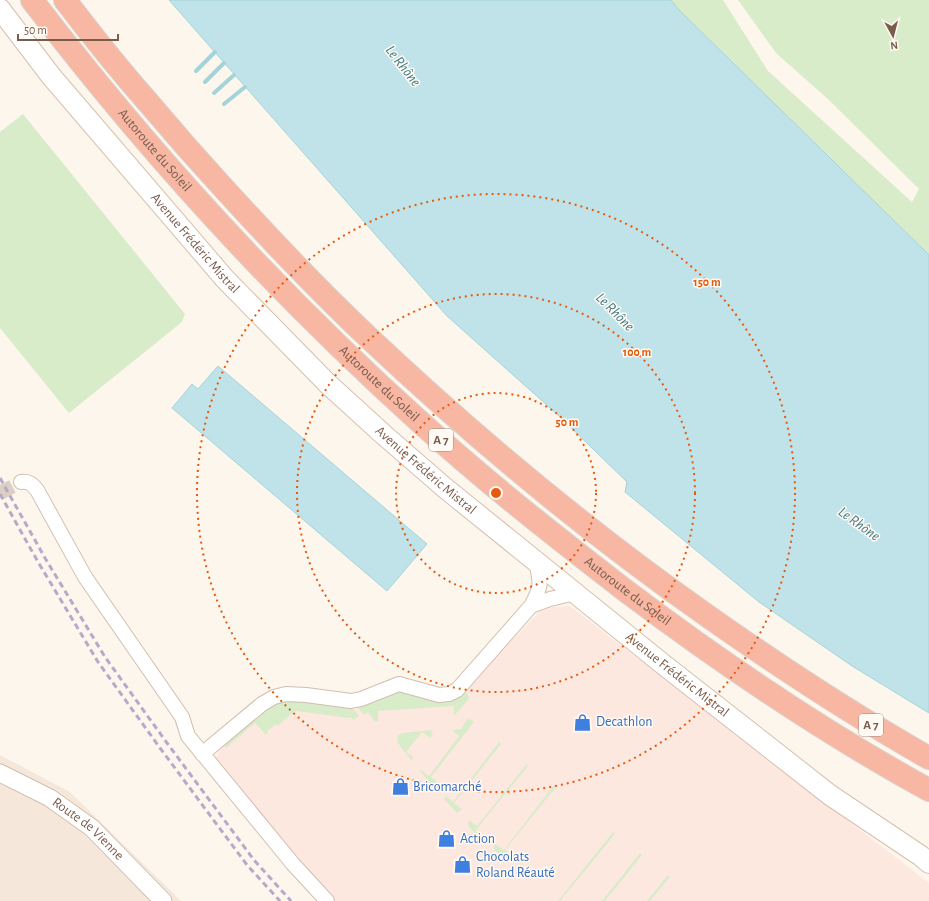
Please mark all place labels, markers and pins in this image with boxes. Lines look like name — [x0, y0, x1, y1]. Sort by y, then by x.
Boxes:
centre of rings — [489, 486, 503, 500]
shop icon: Decathlon — [573, 712, 593, 732]
place label: Decathlon — [596, 715, 652, 729]
shop icon: Bricomarché — [390, 777, 410, 797]
place label: Bricomarché — [413, 780, 482, 794]
shop icon: Action — [437, 829, 457, 849]
place label: Action — [460, 832, 495, 846]
place label: Chocolats Roland Réauté — [476, 850, 555, 880]
shop icon: Chocolats Roland Réauté — [453, 855, 473, 875]

